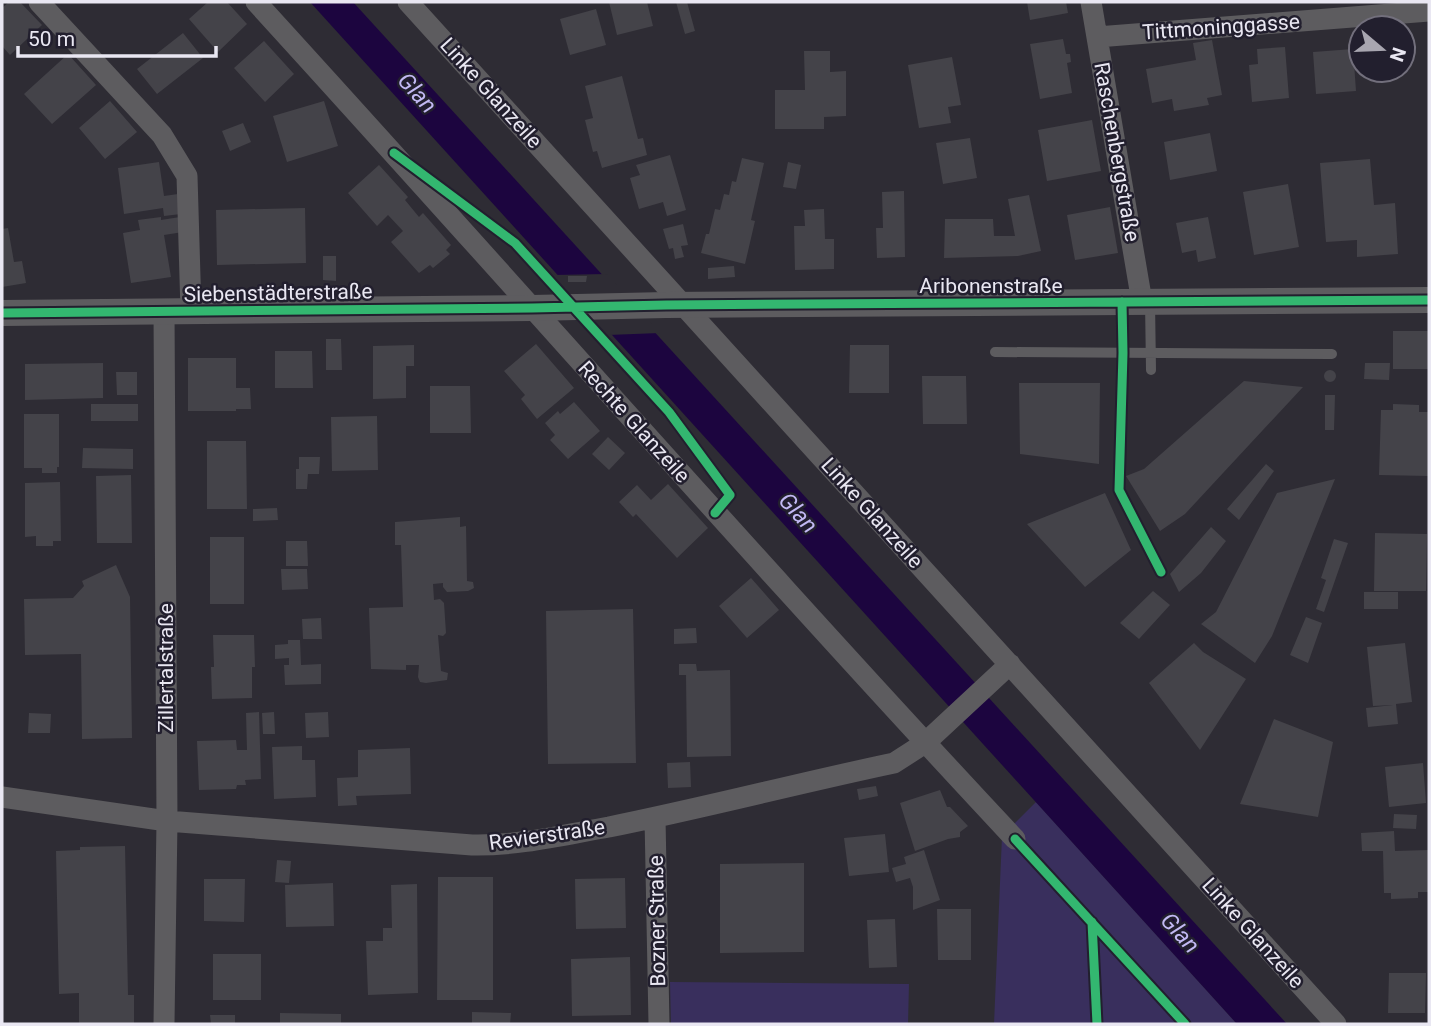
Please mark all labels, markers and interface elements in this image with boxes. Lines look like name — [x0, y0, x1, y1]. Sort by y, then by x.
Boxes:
street label: Tittmoninggasse — [1141, 10, 1301, 44]
scale bar — [18, 14, 215, 58]
north arrow — [1347, 14, 1417, 84]
text: 50 m — [28, 27, 75, 51]
street label: Linke Glanzeile — [435, 33, 547, 153]
text: N — [1385, 44, 1411, 64]
street label: Raschenbergstraße — [1089, 60, 1145, 244]
water label: Glan — [392, 67, 442, 119]
street label: Aribonenstraße — [919, 274, 1063, 298]
street label: Siebenstädterstraße — [183, 279, 373, 307]
street label: Rechte Glanzeile — [573, 356, 695, 488]
street label: Linke Glanzeile — [816, 453, 928, 573]
water label: Glan — [773, 487, 823, 539]
street label: Zillertalstraße — [154, 603, 178, 733]
street label: Revierstraße — [487, 815, 607, 855]
street label: Bozner Straße — [644, 855, 670, 987]
street label: Linke Glanzeile — [1197, 873, 1309, 993]
water label: Glan — [1155, 907, 1205, 959]

